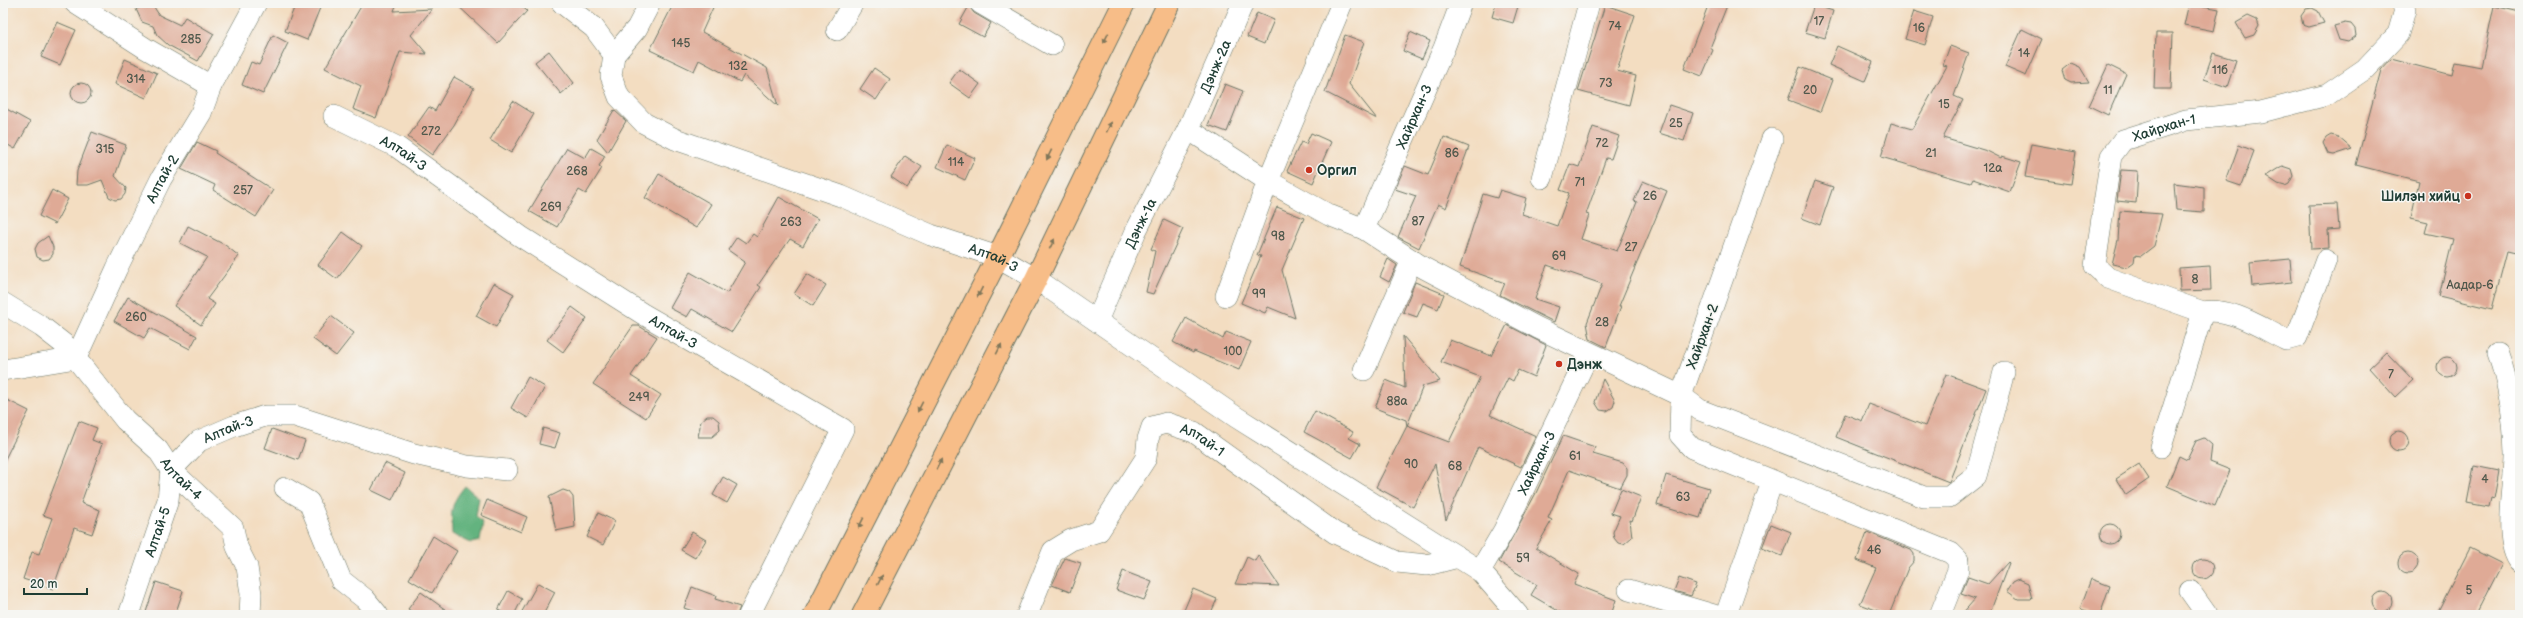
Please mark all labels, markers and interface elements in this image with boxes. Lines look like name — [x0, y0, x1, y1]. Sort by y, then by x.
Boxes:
house number: 17 — [1814, 14, 1824, 29]
house number: 74 — [1608, 19, 1622, 34]
house number: 16 — [1913, 21, 1925, 36]
house number: 285 — [181, 32, 202, 47]
one-way arrow — [1103, 32, 1110, 44]
house number: 145 — [672, 36, 691, 51]
street label: Дэнж-2а — [1197, 37, 1235, 96]
house number: 14 — [2018, 46, 2031, 61]
house number: 132 — [728, 59, 748, 74]
house number: 11б — [2212, 63, 2228, 78]
house number: 314 — [126, 72, 146, 87]
house number: 73 — [1599, 76, 1613, 91]
street label: Хайрхан-3 — [1393, 82, 1436, 152]
house number: 20 — [1803, 83, 1817, 98]
house number: 11 — [2103, 83, 2113, 98]
house number: 15 — [1938, 97, 1950, 112]
street label: Хайрхан-1 — [2130, 111, 2196, 146]
house number: 25 — [1669, 116, 1683, 131]
one-way arrow — [1106, 121, 1112, 132]
house number: 272 — [421, 124, 441, 139]
street label: Алтай-3 — [376, 132, 430, 175]
house number: 72 — [1596, 136, 1608, 151]
house number: 315 — [96, 142, 115, 157]
house number: 86 — [1445, 146, 1459, 161]
house number: 21 — [1925, 146, 1937, 161]
one-way arrow — [1046, 149, 1052, 160]
street label: Алтай-2 — [142, 151, 183, 207]
house number: 114 — [948, 155, 965, 170]
house number: 12а — [1984, 161, 2002, 176]
place label: Оргил — [1317, 162, 1357, 179]
house number: 268 — [566, 164, 588, 179]
marker: Оргил — [1304, 165, 1314, 175]
house number: 71 — [1575, 175, 1585, 190]
house number: 257 — [233, 183, 253, 198]
place label: Шилэн хийц — [2381, 188, 2460, 205]
house number: 26 — [1643, 189, 1657, 204]
marker: Шилэн хийц — [2463, 191, 2473, 201]
street label: Дэнж-1а — [1122, 195, 1161, 251]
house number: 269 — [540, 200, 562, 215]
house number: 87 — [1412, 214, 1425, 229]
house number: 263 — [780, 215, 802, 230]
house number: 98 — [1271, 229, 1285, 244]
one-way arrow — [1049, 238, 1055, 249]
street label: Алтай-3 — [966, 240, 1022, 276]
house number: 27 — [1625, 240, 1638, 255]
house number: 69 — [1552, 249, 1566, 264]
house number: 8 — [2192, 272, 2199, 287]
house number: Аадар-6 — [2445, 278, 2494, 293]
one-way arrow — [977, 286, 983, 298]
house number: 99 — [1252, 287, 1266, 302]
street label: Хайрхан-2 — [1683, 301, 1722, 371]
house number: 260 — [125, 310, 147, 325]
street label: Алтай-3 — [645, 311, 700, 353]
house number: 28 — [1595, 315, 1609, 330]
one-way arrow — [996, 343, 1002, 355]
house number: 100 — [1224, 344, 1242, 359]
place label: Дэнж — [1567, 356, 1602, 373]
marker: Дэнж — [1554, 359, 1564, 369]
house number: 7 — [2388, 367, 2394, 382]
house number: 249 — [628, 390, 650, 405]
house number: 88а — [1386, 394, 1408, 409]
one-way arrow — [917, 402, 924, 413]
street label: Алтай-3 — [200, 412, 256, 448]
street label: Алтай-1 — [1177, 420, 1228, 460]
street label: Хайрхан-3 — [1514, 428, 1559, 498]
house number: 61 — [1569, 449, 1581, 464]
street label: Алтай-4 — [156, 454, 206, 504]
house number: 90 — [1404, 457, 1418, 472]
one-way arrow — [936, 459, 942, 470]
house number: 68 — [1448, 459, 1462, 474]
house number: 4 — [2481, 472, 2489, 487]
house number: 63 — [1676, 490, 1690, 505]
street label: Алтай-5 — [141, 504, 174, 560]
one-way arrow — [857, 517, 864, 529]
house number: 46 — [1867, 543, 1881, 558]
house number: 59 — [1516, 551, 1530, 566]
scale bar — [24, 570, 87, 596]
one-way arrow — [877, 574, 883, 586]
text: 20 m — [30, 577, 57, 592]
house number: 5 — [2466, 583, 2473, 598]

